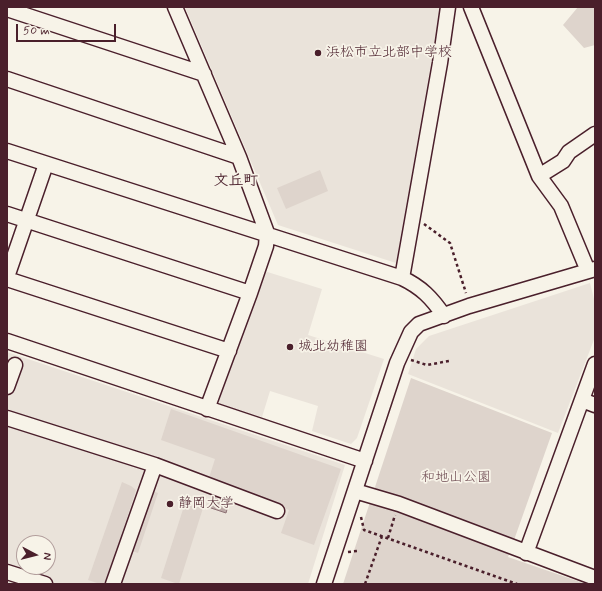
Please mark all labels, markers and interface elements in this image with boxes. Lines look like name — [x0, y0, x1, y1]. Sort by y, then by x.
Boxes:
scale bar — [18, 16, 118, 42]
text: 50 m — [23, 23, 50, 39]
place label: 浜松市立北部中学校 — [326, 45, 452, 61]
marker: 浜松市立北部中学校 — [313, 48, 323, 58]
district label: 文丘町 — [214, 173, 258, 191]
place label: 城北幼稚園 — [298, 339, 368, 355]
marker: 城北幼稚園 — [285, 342, 295, 352]
park label: 和地山公園 — [421, 470, 491, 486]
place label: 静岡大学 — [178, 496, 234, 512]
marker: 静岡大学 — [165, 499, 175, 509]
north arrow — [16, 535, 56, 575]
text: N — [40, 552, 54, 561]

